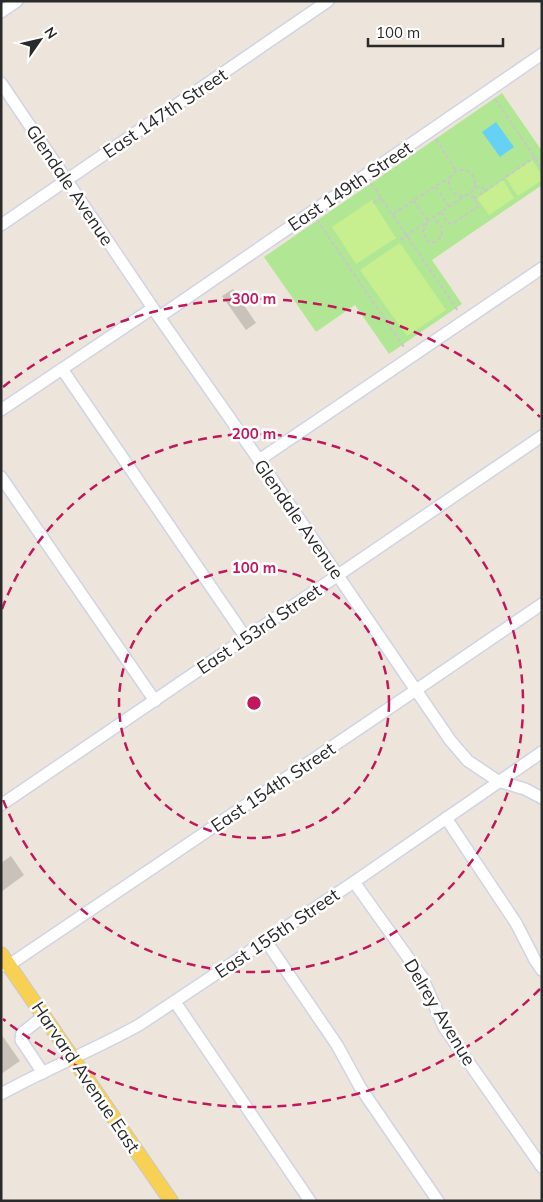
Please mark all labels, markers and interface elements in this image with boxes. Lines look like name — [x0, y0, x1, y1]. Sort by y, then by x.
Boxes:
north arrow — [15, 15, 65, 65]
scale bar — [368, 15, 503, 47]
text: N — [40, 23, 61, 42]
text: 100 m — [376, 23, 420, 42]
street label: East 147th Street — [99, 63, 231, 163]
street label: Glendale Avenue — [21, 120, 119, 250]
street label: East 149th Street — [284, 136, 416, 236]
text: 300 m — [232, 289, 276, 308]
text: 200 m — [232, 424, 276, 443]
street label: Glendale Avenue — [249, 455, 349, 583]
text: 100 m — [232, 558, 276, 577]
street label: East 153rd Street — [192, 579, 326, 679]
centre of rings — [245, 694, 263, 712]
street label: East 154th Street — [207, 737, 339, 837]
street label: East 155th Street — [211, 883, 343, 983]
street label: Delrey Avenue — [399, 954, 481, 1070]
street label: Harvard Avenue East — [27, 997, 145, 1157]

